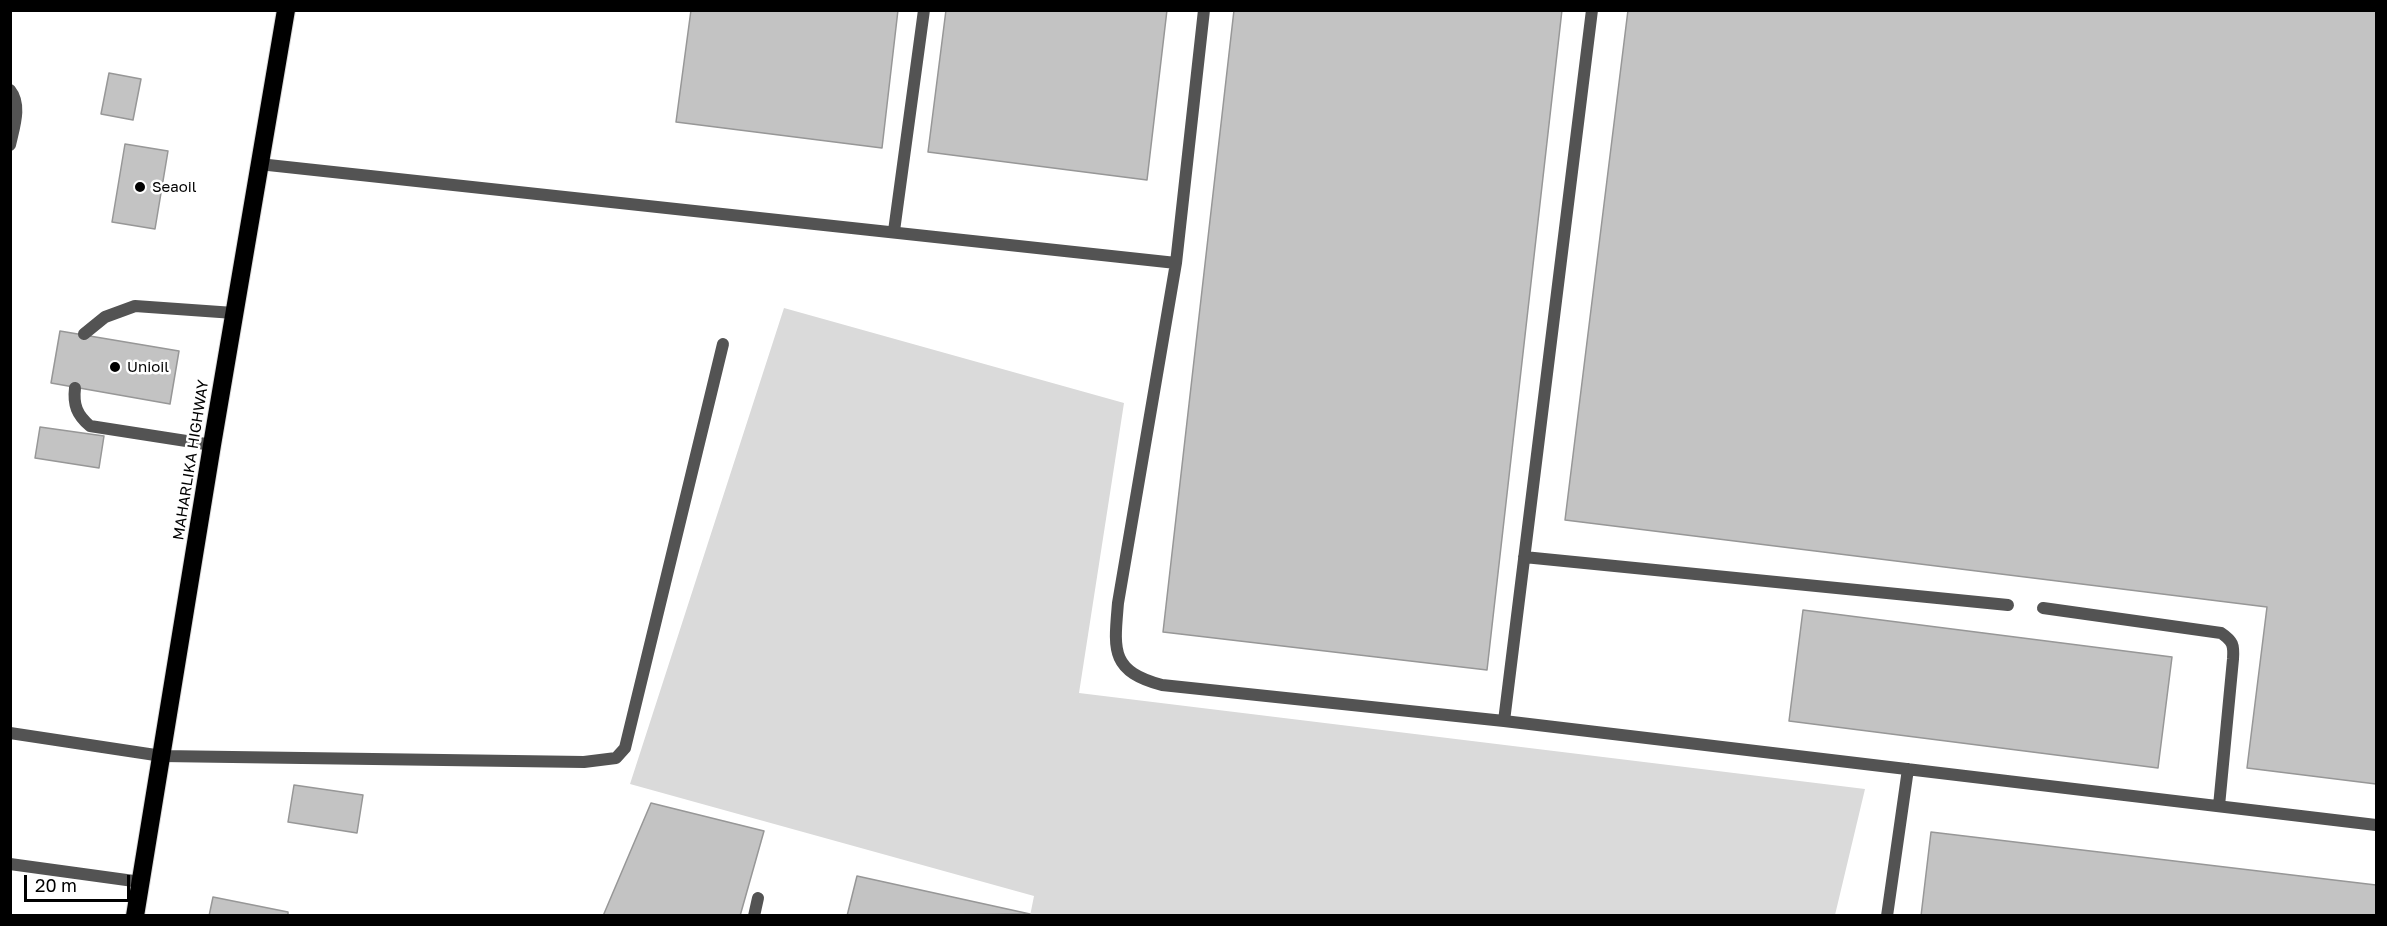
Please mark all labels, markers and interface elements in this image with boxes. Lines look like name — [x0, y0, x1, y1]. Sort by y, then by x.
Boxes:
place label: Seaoil — [152, 178, 197, 196]
marker: Seaoil — [133, 180, 147, 194]
place label: Unioil — [127, 358, 169, 376]
marker: Unioil — [108, 360, 122, 374]
street label: MAHARLIKA HIGHWAY — [169, 379, 213, 541]
scale bar — [27, 863, 134, 901]
text: 20 m — [35, 874, 77, 896]

